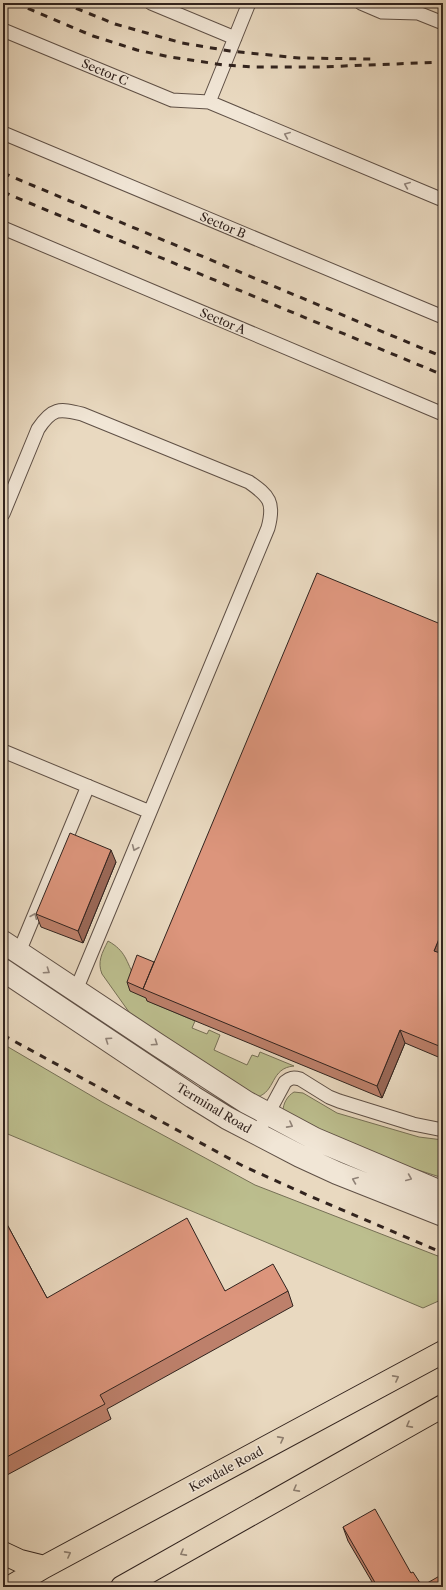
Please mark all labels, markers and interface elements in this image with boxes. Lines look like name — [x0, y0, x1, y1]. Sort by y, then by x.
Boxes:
street label: Sector C — [79, 56, 131, 88]
one-way arrow — [284, 131, 291, 139]
one-way arrow — [404, 182, 411, 190]
street label: Sector B — [198, 209, 248, 241]
street label: Sector A — [198, 305, 249, 338]
one-way arrow — [132, 844, 140, 852]
one-way arrow — [29, 913, 37, 920]
one-way arrow — [43, 966, 50, 974]
one-way arrow — [105, 1037, 112, 1045]
one-way arrow — [151, 1038, 158, 1046]
street label: Terminal Road — [174, 1080, 255, 1137]
one-way arrow — [286, 1120, 293, 1128]
one-way arrow — [405, 1174, 412, 1182]
one-way arrow — [351, 1176, 358, 1184]
one-way arrow — [392, 1375, 399, 1382]
one-way arrow — [406, 1421, 413, 1428]
one-way arrow — [277, 1436, 284, 1444]
street label: Kewdale Road — [186, 1443, 266, 1495]
one-way arrow — [293, 1485, 300, 1492]
one-way arrow — [179, 1548, 187, 1556]
one-way arrow — [64, 1551, 71, 1558]

